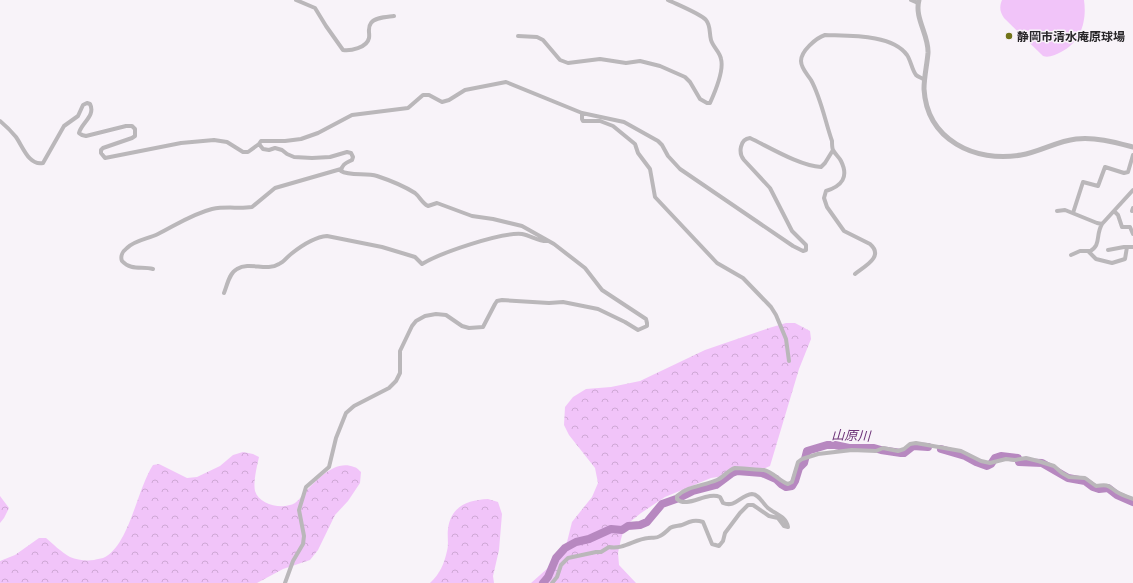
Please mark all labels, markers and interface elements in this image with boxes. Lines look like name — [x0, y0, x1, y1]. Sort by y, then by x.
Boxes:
place label: 静岡市清水庵原球場 — [1017, 29, 1125, 44]
marker: 静岡市清水庵原球場 — [1004, 31, 1014, 41]
water label: 山原川 — [831, 426, 873, 444]

